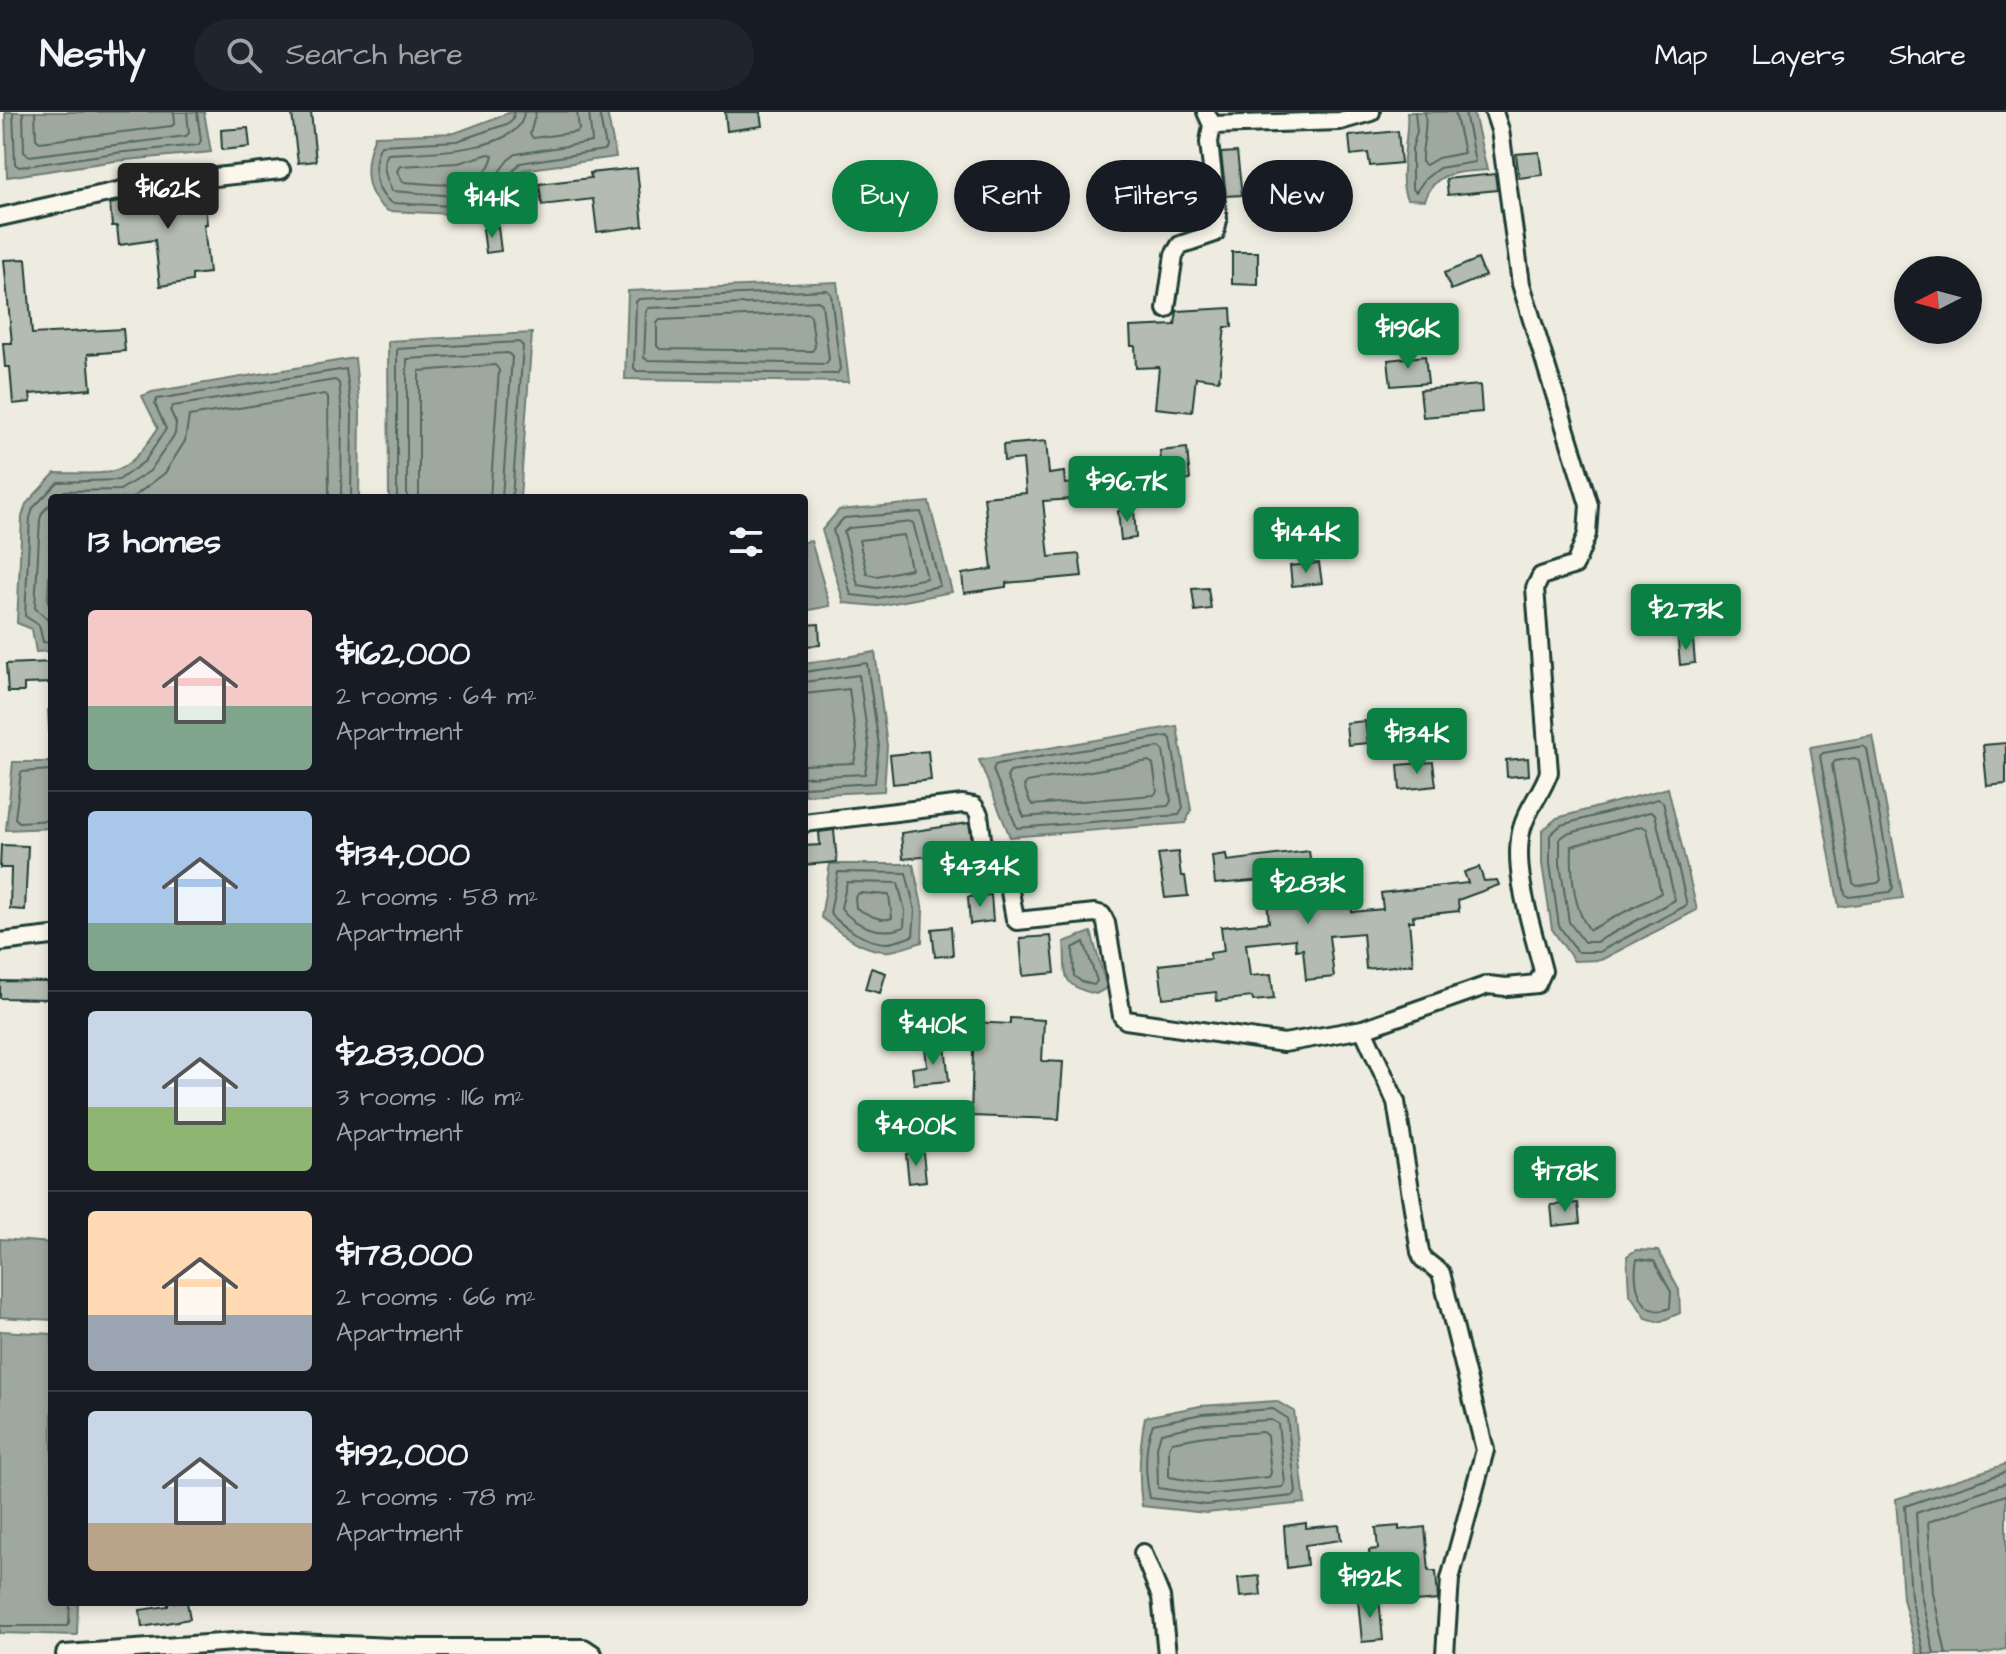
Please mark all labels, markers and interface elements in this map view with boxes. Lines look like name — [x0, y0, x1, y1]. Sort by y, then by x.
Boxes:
search box — [194, 19, 754, 91]
text: Nestly — [40, 29, 146, 81]
icon: search — [222, 33, 266, 77]
text: Search here — [286, 34, 463, 76]
text: Map — [1655, 36, 1708, 75]
text: Layers — [1752, 36, 1845, 75]
text: Share — [1889, 36, 1966, 75]
chip: Buy — [832, 160, 938, 232]
chip: Rent — [954, 160, 1070, 232]
chip: Filters — [1086, 160, 1226, 232]
chip: New — [1242, 160, 1353, 232]
pin: $162K — [112, 163, 224, 231]
text: $162K — [136, 171, 200, 207]
pin: $141K — [436, 172, 548, 240]
text: $141K — [465, 180, 519, 216]
north arrow — [1894, 256, 1982, 344]
map controls — [1894, 256, 1982, 344]
pin: $196K — [1352, 303, 1464, 371]
text: $196K — [1376, 311, 1440, 347]
pin: $96.7K — [1062, 456, 1192, 524]
text: $96.7K — [1087, 464, 1167, 500]
pin: $144K — [1250, 507, 1362, 575]
text: $144K — [1272, 515, 1340, 551]
text: 13 homes — [88, 518, 221, 566]
icon: filters — [724, 520, 768, 564]
pin: $273K — [1630, 584, 1742, 652]
text: $273K — [1649, 592, 1723, 628]
text: $162,000 — [336, 630, 470, 678]
icon: home — [152, 642, 248, 738]
text: 2 rooms · 64 m² — [336, 678, 537, 714]
pin: $134K — [1361, 708, 1473, 776]
text: Apartment — [336, 714, 463, 750]
text: $134K — [1385, 716, 1449, 752]
text: $134,000 — [336, 831, 470, 879]
pin: $434K — [924, 841, 1036, 909]
icon: home — [152, 843, 248, 939]
text: $434K — [941, 849, 1019, 885]
pin: $283K — [1252, 858, 1364, 926]
text: $283K — [1270, 866, 1346, 902]
text: 2 rooms · 58 m² — [336, 879, 538, 915]
text: Apartment — [336, 915, 463, 951]
pin: $410K — [877, 999, 989, 1067]
text: $410K — [899, 1007, 967, 1043]
text: $283,000 — [336, 1031, 484, 1079]
icon: home — [152, 1043, 248, 1139]
text: 3 rooms · 116 m² — [336, 1079, 524, 1115]
pin: $400K — [860, 1100, 972, 1168]
text: $400K — [876, 1108, 956, 1144]
text: Apartment — [336, 1115, 463, 1151]
pin: $178K — [1509, 1146, 1621, 1214]
text: $178K — [1532, 1154, 1598, 1190]
text: $178,000 — [336, 1231, 473, 1279]
icon: home — [152, 1243, 248, 1339]
text: 2 rooms · 66 m² — [336, 1279, 536, 1315]
text: Apartment — [336, 1315, 463, 1351]
text: $192,000 — [336, 1431, 468, 1479]
icon: home — [152, 1443, 248, 1539]
text: 2 rooms · 78 m² — [336, 1479, 536, 1515]
text: Apartment — [336, 1515, 463, 1551]
pin: $192K — [1314, 1552, 1426, 1620]
text: $192K — [1338, 1560, 1402, 1596]

